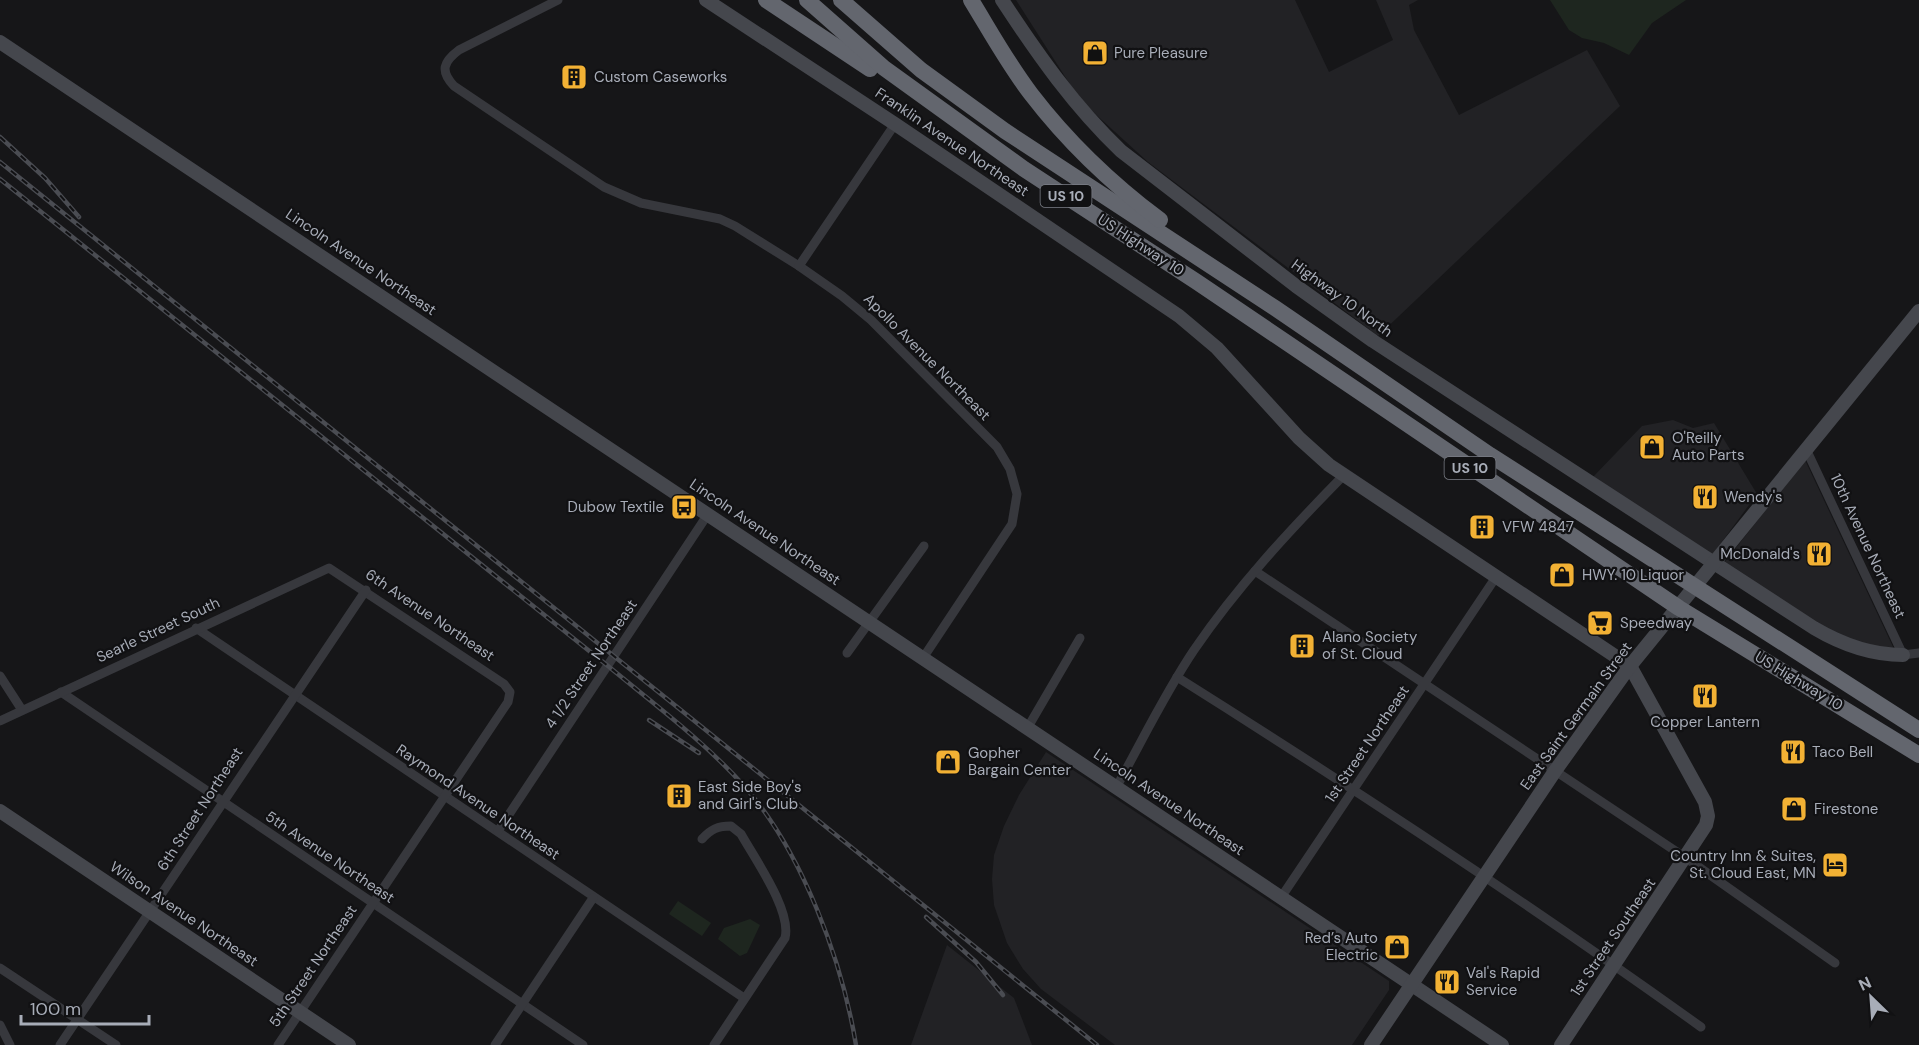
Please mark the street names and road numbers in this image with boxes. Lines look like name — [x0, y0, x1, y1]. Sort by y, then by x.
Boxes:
street label: Franklin Avenue Northeast — [871, 83, 1033, 201]
road number: US 10 — [1040, 185, 1092, 207]
street label: Lincoln Avenue Northeast — [282, 204, 440, 320]
street label: US Highway 10 — [1094, 209, 1188, 281]
street label: Highway 10 North — [1287, 254, 1397, 342]
street label: Apollo Avenue Northeast — [859, 289, 995, 425]
road number: US 10 — [1444, 457, 1496, 479]
street label: 10th Avenue Northeast — [1826, 470, 1910, 622]
street label: Lincoln Avenue Northeast — [686, 474, 844, 590]
street label: 6th Avenue Northeast — [361, 564, 499, 666]
street label: Searle Street South — [93, 593, 223, 667]
street label: 4 1/2 Street Northeast — [540, 595, 642, 733]
street label: East Saint Germain Street — [1516, 638, 1637, 794]
street label: US Highway 10 — [1751, 647, 1847, 715]
street label: 1st Street Northeast — [1320, 681, 1414, 807]
street label: Raymond Avenue Northeast — [392, 740, 564, 864]
street label: 6th Street Northeast — [153, 743, 248, 875]
street label: Lincoln Avenue Northeast — [1090, 744, 1248, 860]
street label: 5th Avenue Northeast — [262, 806, 399, 908]
street label: Wilson Avenue Northeast — [106, 857, 262, 971]
street label: 1st Street Southeast — [1566, 874, 1660, 1000]
street label: 5th Street Northeast — [265, 901, 361, 1031]

